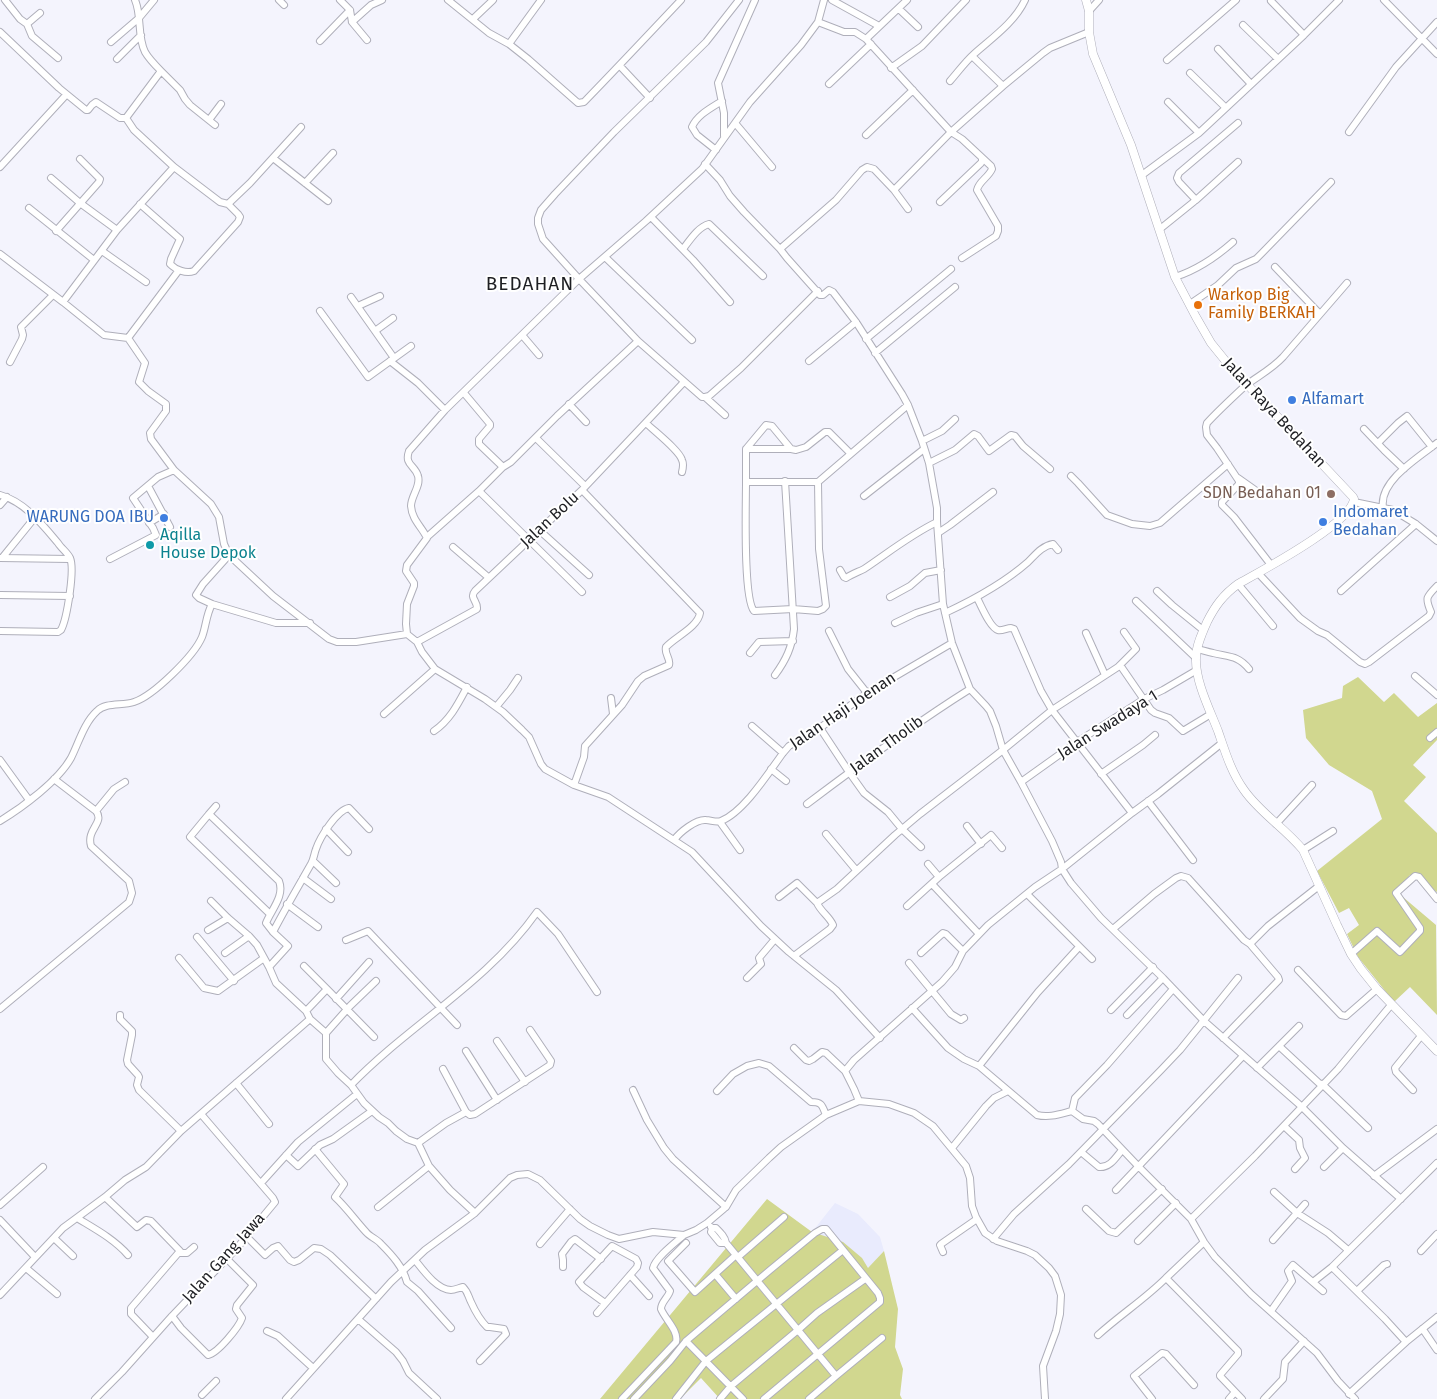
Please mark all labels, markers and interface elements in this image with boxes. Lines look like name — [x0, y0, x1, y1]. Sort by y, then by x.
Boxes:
district label: BEDAHAN — [485, 274, 575, 296]
place label: Warkop Big Family BERKAH — [1208, 286, 1316, 324]
marker: Warkop Big Family BERKAH — [1192, 299, 1204, 311]
street label: Jalan Raya Bedahan — [1218, 354, 1330, 472]
place label: Alfamart — [1302, 390, 1364, 410]
marker: Alfamart — [1286, 394, 1298, 406]
place label: SDN Bedahan 01 — [1203, 484, 1321, 504]
street label: Jalan Bolu — [517, 488, 583, 552]
marker: SDN Bedahan 01 — [1325, 488, 1337, 500]
place label: Indomaret Bedahan — [1333, 503, 1409, 541]
place label: WARUNG DOA IBU — [27, 508, 154, 528]
marker: WARUNG DOA IBU — [158, 512, 170, 524]
marker: Indomaret Bedahan — [1317, 516, 1329, 528]
place label: Aqilla House Depok — [160, 526, 256, 564]
marker: Aqilla House Depok — [144, 539, 156, 551]
street label: Jalan Haji Joenan — [786, 669, 900, 753]
street label: Jalan Swadaya 1 — [1054, 687, 1162, 763]
street label: Jalan Tholib — [847, 712, 927, 778]
street label: Jalan Gang Jawa — [179, 1209, 269, 1307]

